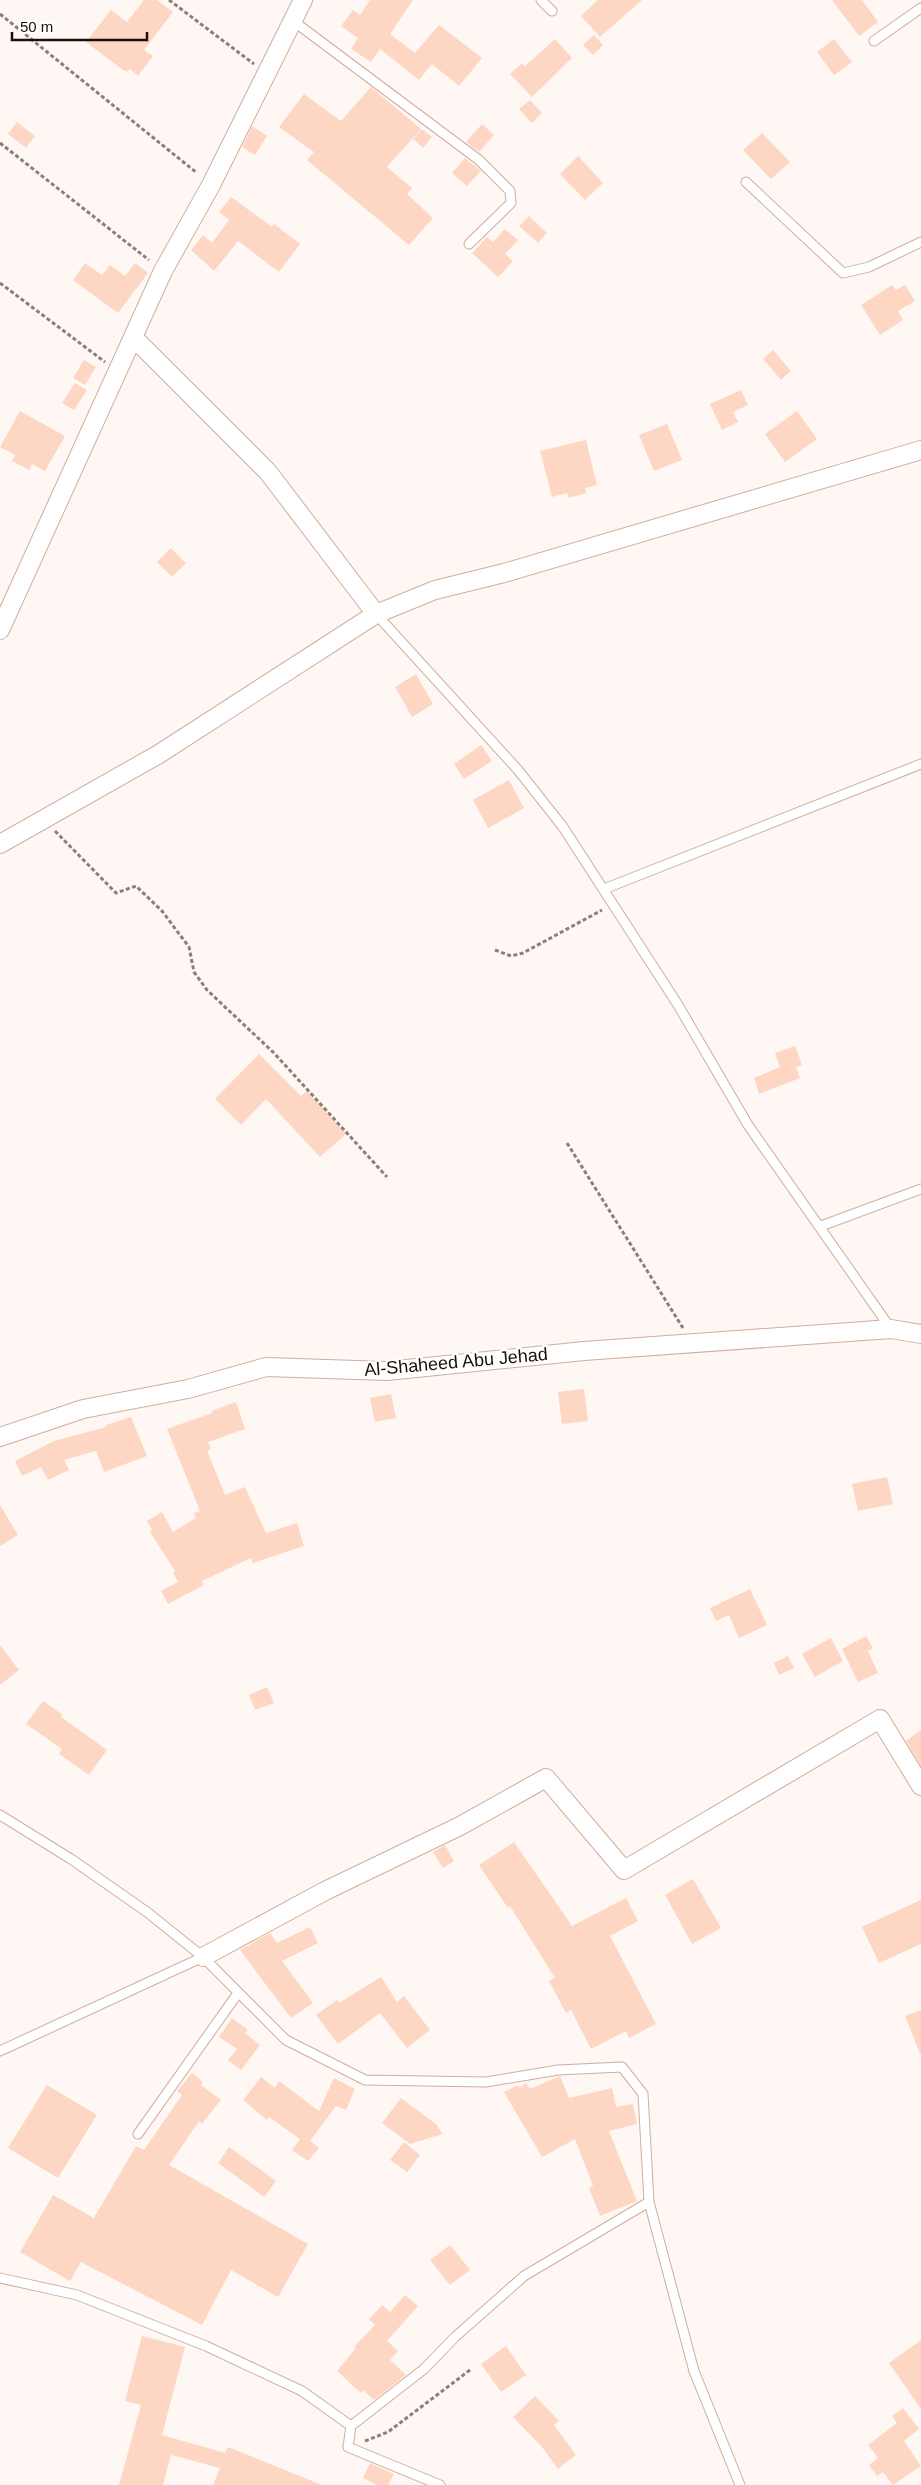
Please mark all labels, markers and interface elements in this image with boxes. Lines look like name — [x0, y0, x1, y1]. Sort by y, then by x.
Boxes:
scale bar — [12, 10, 148, 42]
text: 50 m — [20, 18, 53, 35]
street label: Al-Shaheed Abu Jehad — [363, 1344, 549, 1380]

